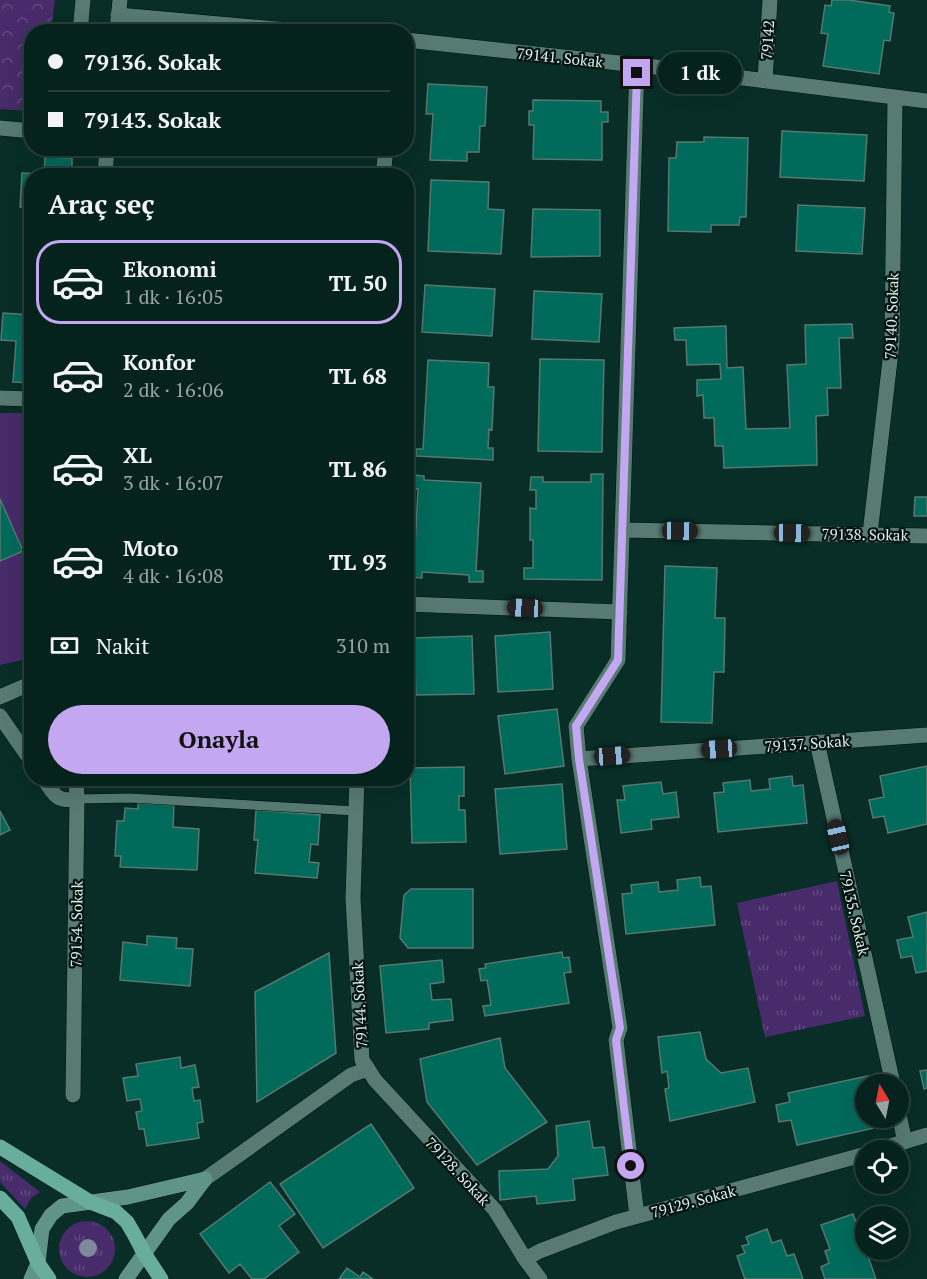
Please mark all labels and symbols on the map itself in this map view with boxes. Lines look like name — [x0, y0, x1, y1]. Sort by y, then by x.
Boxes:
street label: 79142 — [756, 19, 778, 61]
street label: 79141. Sokak — [516, 43, 604, 71]
callout: 1 dk — [658, 52, 742, 94]
route end — [623, 59, 650, 86]
street label: 79140. Sokak — [879, 272, 903, 360]
car — [662, 522, 698, 540]
street label: 79138. Sokak — [822, 523, 909, 545]
car — [774, 524, 810, 542]
car — [507, 598, 543, 618]
street label: 79137. Sokak — [764, 730, 850, 756]
car — [700, 739, 738, 759]
car — [593, 746, 631, 766]
car — [825, 817, 851, 857]
street label: 79135. Sokak — [836, 869, 875, 958]
street label: 79154. Sokak — [65, 880, 87, 967]
street label: 79144. Sokak — [347, 961, 371, 1049]
north arrow — [855, 1074, 909, 1128]
street label: 79128. Sokak — [421, 1133, 495, 1210]
route start — [617, 1152, 644, 1179]
street label: 79129. Sokak — [649, 1180, 738, 1222]

